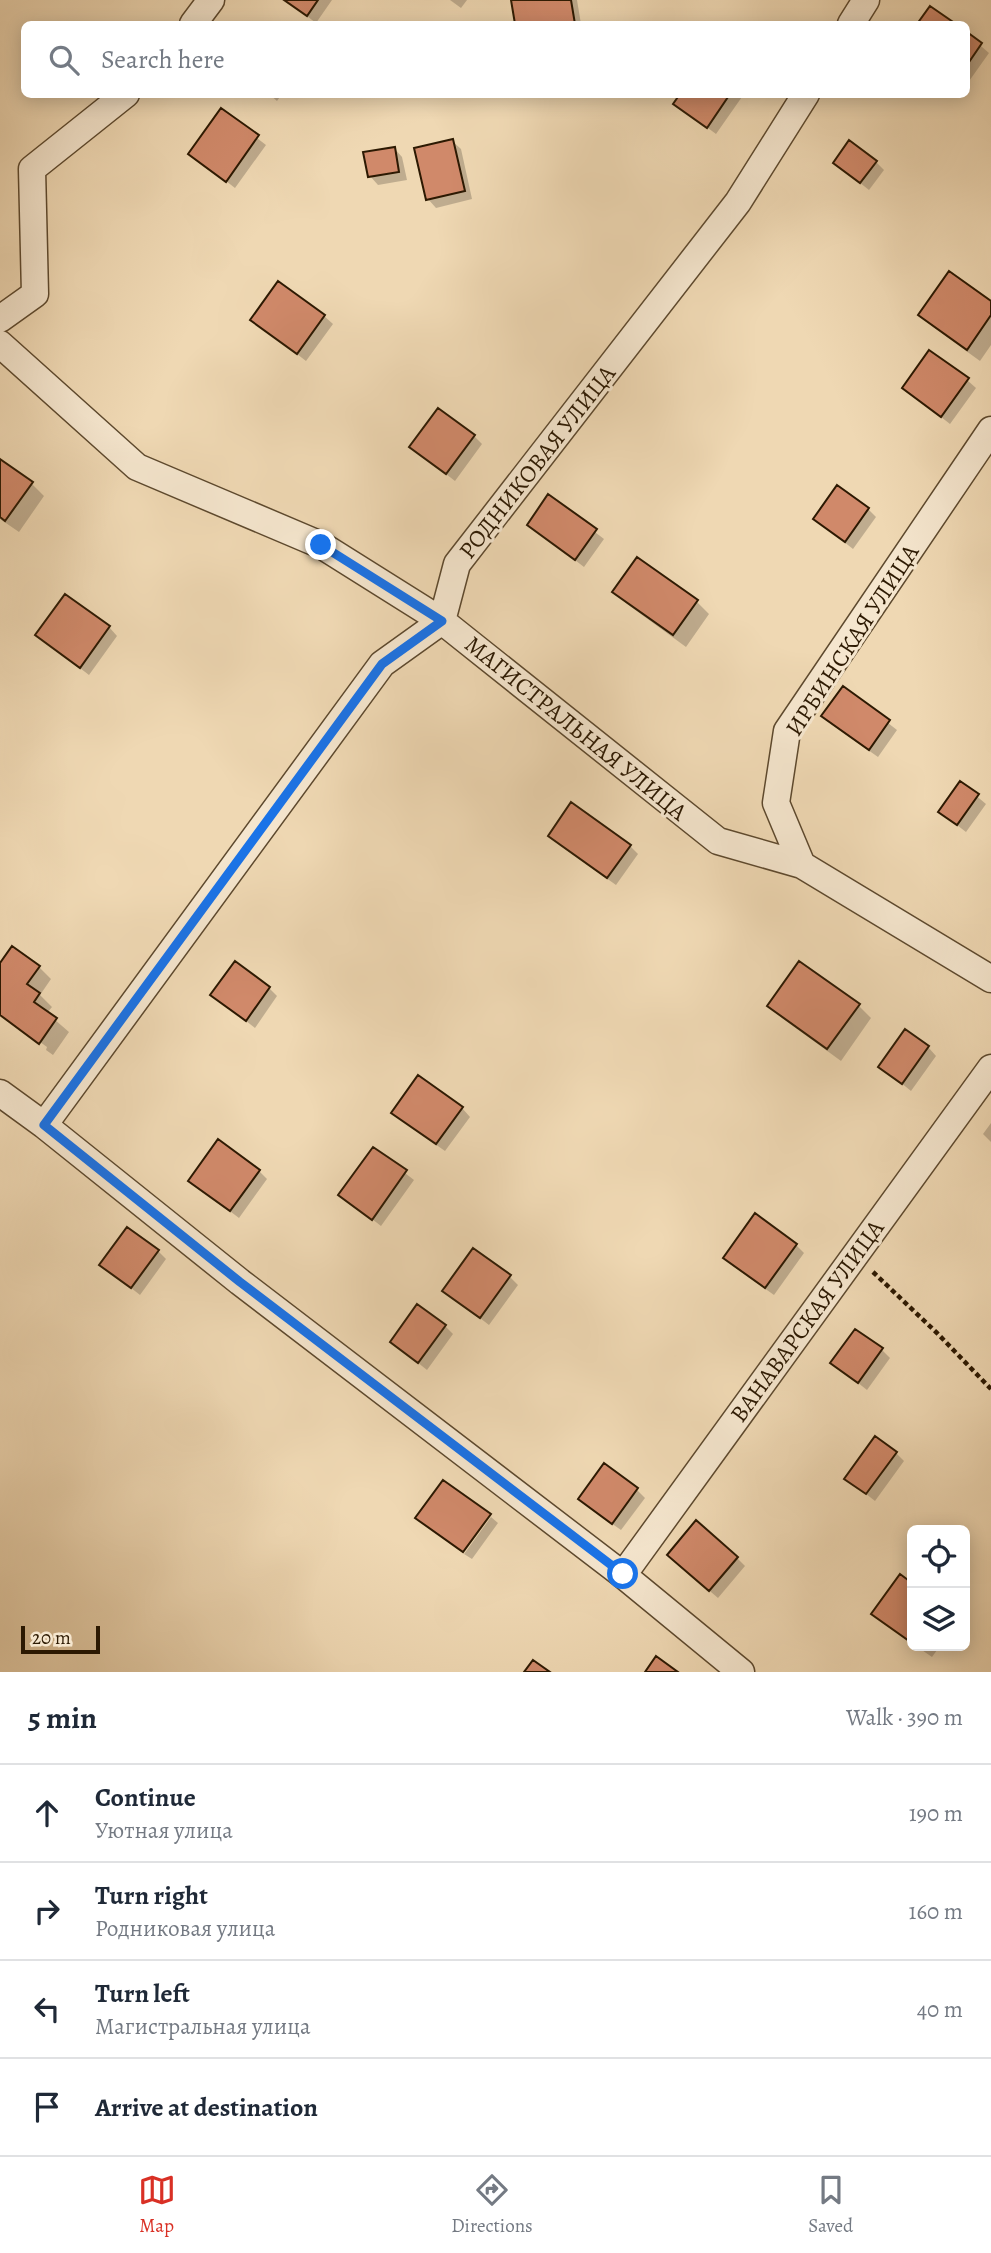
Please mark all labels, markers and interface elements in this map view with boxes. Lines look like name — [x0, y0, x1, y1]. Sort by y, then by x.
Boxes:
search box — [21, 21, 970, 98]
icon: search — [45, 41, 83, 79]
text: Search here — [101, 42, 225, 77]
street label: РОДНИКОВАЯ УЛИЦА — [451, 358, 623, 565]
route end — [305, 529, 336, 560]
street label: ИРБИНСКАЯ УЛИЦА — [778, 537, 927, 742]
street label: МАГИСТРАЛЬНАЯ УЛИЦА — [458, 628, 695, 828]
street label: ВАНАВАРСКАЯ УЛИЦА — [723, 1213, 892, 1429]
map controls — [907, 1525, 970, 1651]
button: locate — [907, 1525, 970, 1588]
route start — [607, 1558, 638, 1589]
button: layers — [907, 1588, 970, 1651]
scale bar — [21, 1623, 100, 1655]
text: 20 m — [32, 1625, 71, 1651]
text: 5 min — [28, 1698, 97, 1738]
text: Walk · 390 m — [846, 1702, 963, 1733]
text: Continue — [95, 1780, 196, 1815]
icon: ahead — [28, 1794, 66, 1832]
text: 190 m — [909, 1798, 963, 1829]
text: Уютная улица — [95, 1815, 233, 1846]
text: Turn right — [95, 1878, 208, 1913]
icon: right — [28, 1892, 66, 1930]
text: 160 m — [909, 1896, 963, 1927]
text: Родниковая улица — [95, 1913, 275, 1944]
text: Turn left — [95, 1976, 190, 2011]
icon: left — [28, 1990, 66, 2028]
text: 40 m — [917, 1994, 963, 2025]
text: Магистральная улица — [95, 2011, 311, 2042]
icon: arrive — [28, 2088, 66, 2126]
text: Arrive at destination — [95, 2090, 318, 2125]
tab: Map — [138, 2171, 176, 2239]
tab: Directions — [451, 2171, 533, 2239]
tab: Saved — [808, 2171, 853, 2239]

